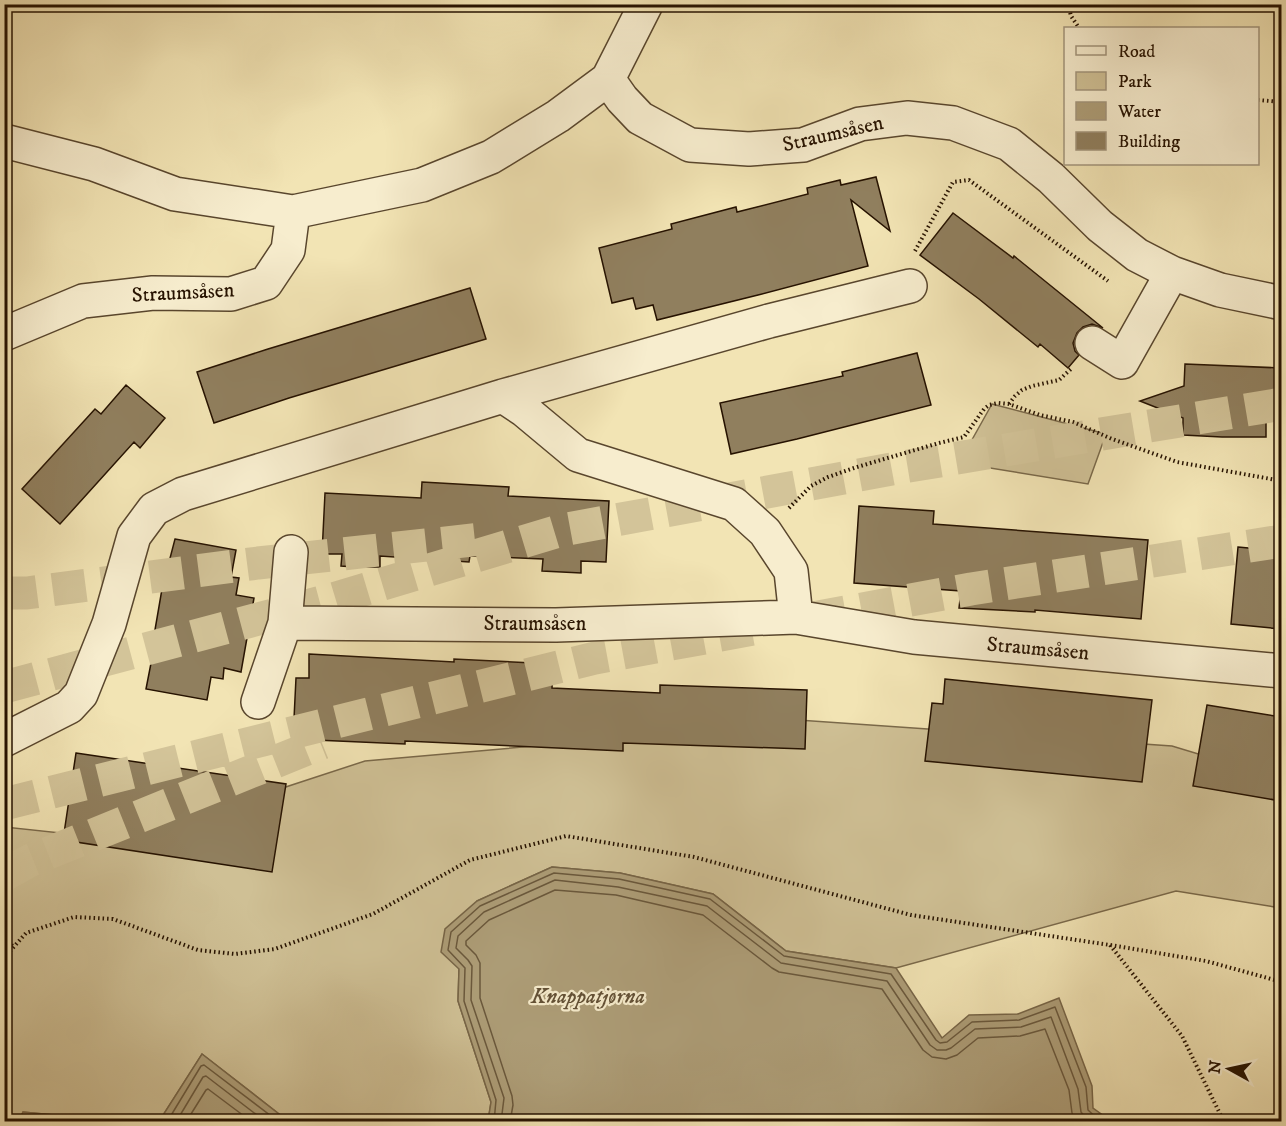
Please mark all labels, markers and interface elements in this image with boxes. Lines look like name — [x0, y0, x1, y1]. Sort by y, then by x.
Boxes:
legend — [1064, 27, 1259, 165]
text: Road — [1118, 41, 1155, 63]
text: Park — [1118, 71, 1152, 93]
text: Water — [1117, 101, 1161, 123]
street label: Straumsåsen — [780, 110, 886, 158]
text: Building — [1118, 131, 1180, 153]
street label: Straumsåsen — [131, 277, 235, 309]
street label: Straumsåsen — [483, 611, 587, 637]
street label: Straumsåsen — [986, 632, 1090, 666]
water label: Knappatjørna — [530, 983, 645, 1010]
north arrow — [1199, 1039, 1259, 1099]
text: N — [1204, 1059, 1226, 1075]

